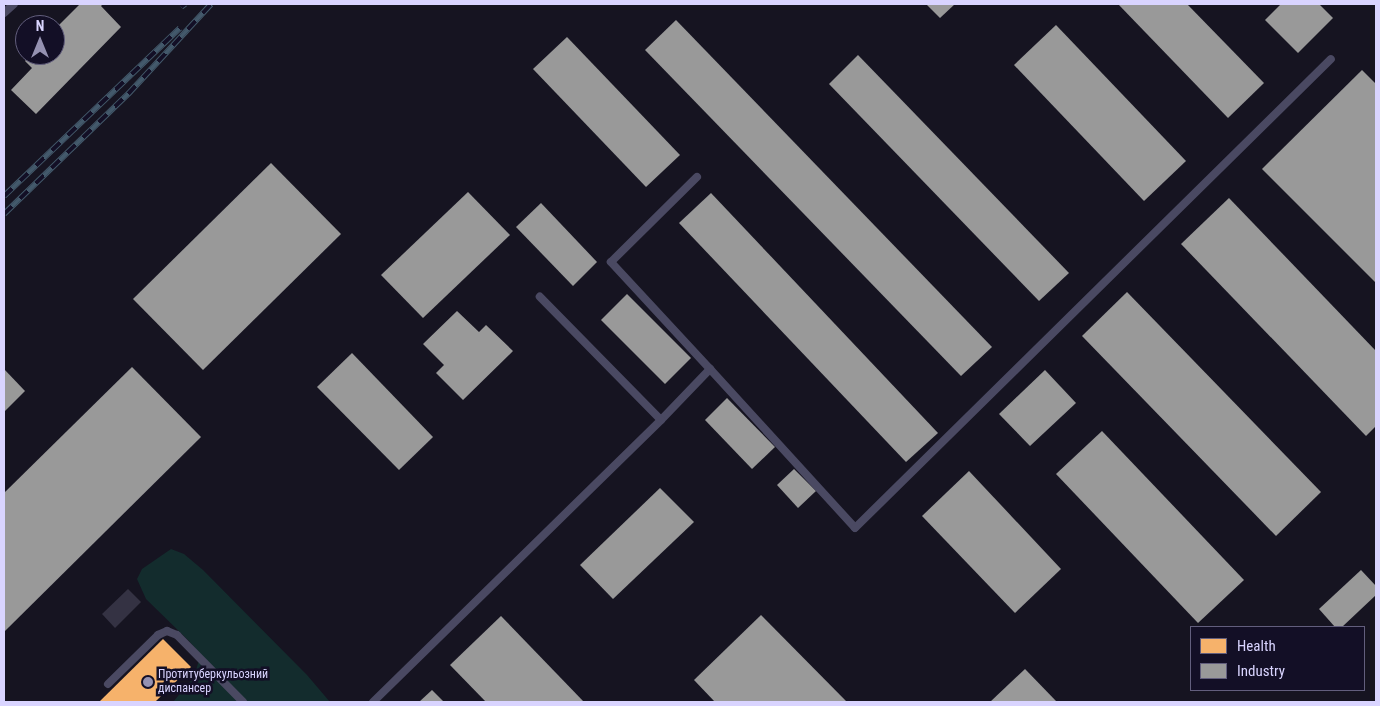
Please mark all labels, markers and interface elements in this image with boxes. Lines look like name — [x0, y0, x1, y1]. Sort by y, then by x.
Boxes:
north arrow — [15, 15, 65, 65]
text: N — [36, 18, 44, 34]
legend — [1190, 626, 1365, 691]
text: Health — [1237, 637, 1276, 655]
text: Industry — [1237, 662, 1285, 680]
place label: Протитуберкульозний диспансер — [158, 668, 268, 696]
marker: Протитуберкульозний диспансер — [142, 676, 154, 688]

